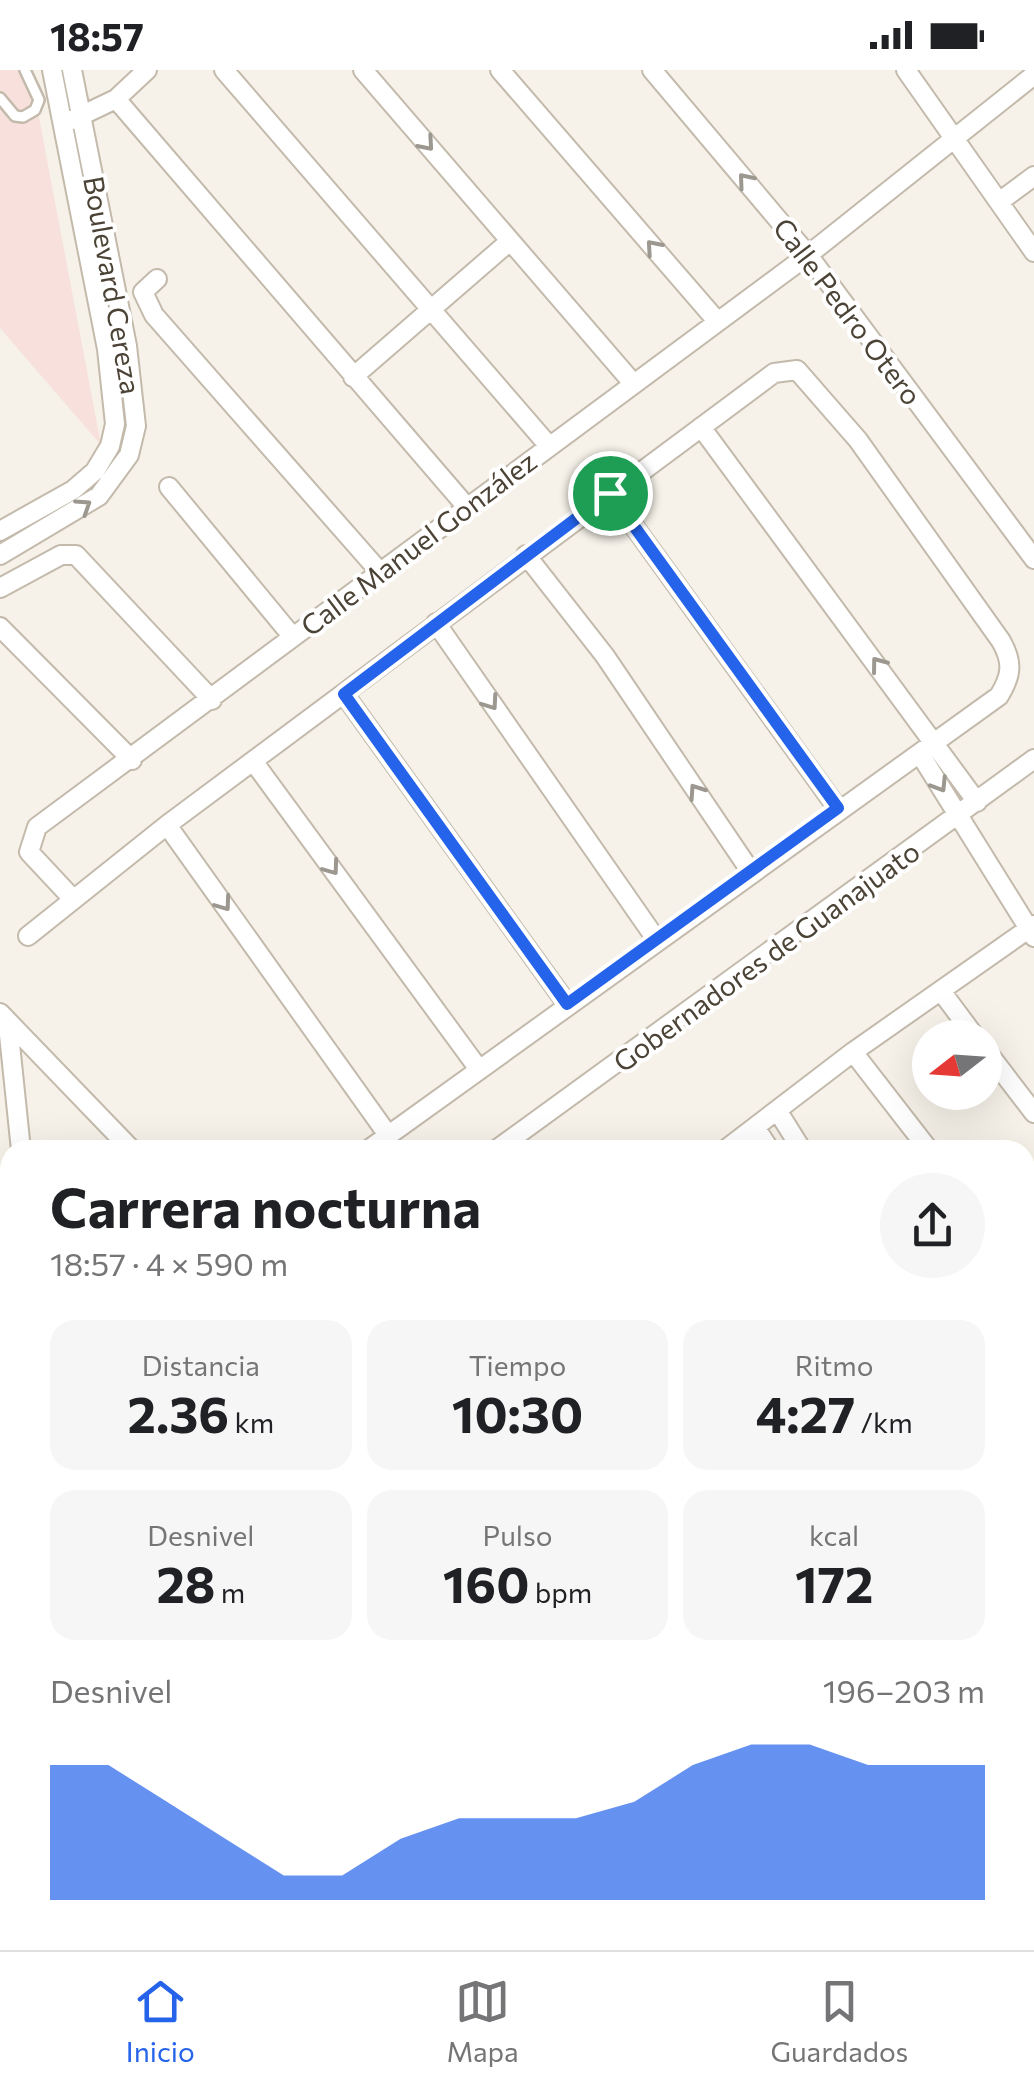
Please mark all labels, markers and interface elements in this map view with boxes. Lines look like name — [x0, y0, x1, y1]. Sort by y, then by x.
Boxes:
text: 18:57 — [50, 12, 144, 59]
one-way arrow — [415, 132, 433, 151]
street label: Boulevard Cereza — [77, 173, 149, 397]
one-way arrow — [739, 174, 757, 192]
street label: Calle Pedro Otero — [767, 211, 929, 411]
one-way arrow — [647, 240, 665, 258]
street label: Calle Manuel González — [294, 443, 542, 643]
pin — [568, 451, 653, 536]
icon: arrive — [583, 466, 638, 521]
one-way arrow — [73, 499, 91, 518]
one-way arrow — [872, 657, 889, 675]
one-way arrow — [479, 692, 497, 710]
one-way arrow — [928, 774, 947, 792]
one-way arrow — [690, 784, 709, 802]
street label: Gobernadores de Guanajuato — [606, 833, 926, 1079]
one-way arrow — [320, 857, 337, 875]
one-way arrow — [211, 893, 230, 912]
north arrow — [912, 1020, 1002, 1110]
map controls — [912, 1020, 1002, 1110]
text: Carrera nocturna — [50, 1172, 481, 1239]
button: share — [880, 1173, 985, 1278]
text: 18:57 · 4 × 590 m — [50, 1243, 288, 1283]
text: Distancia — [142, 1348, 260, 1382]
text: Tiempo — [469, 1348, 566, 1382]
text: Ritmo — [795, 1348, 873, 1382]
text: 2.36 — [128, 1382, 229, 1443]
text: 10:30 — [452, 1382, 583, 1443]
text: 4:27 — [756, 1382, 855, 1443]
text: km — [229, 1405, 274, 1439]
text: /km — [855, 1405, 913, 1439]
text: Desnivel — [147, 1518, 254, 1552]
text: Pulso — [483, 1518, 552, 1552]
text: kcal — [809, 1518, 859, 1552]
text: 28 — [156, 1552, 215, 1613]
text: 160 — [443, 1552, 529, 1613]
text: 172 — [795, 1552, 873, 1613]
text: m — [215, 1575, 245, 1609]
text: bpm — [529, 1575, 592, 1609]
text: Desnivel — [50, 1670, 172, 1710]
text: 196–203 m — [823, 1670, 985, 1710]
tab: Inicio — [126, 1974, 195, 2068]
tab: Mapa — [446, 1974, 519, 2068]
tab: Guardados — [770, 1974, 908, 2068]

